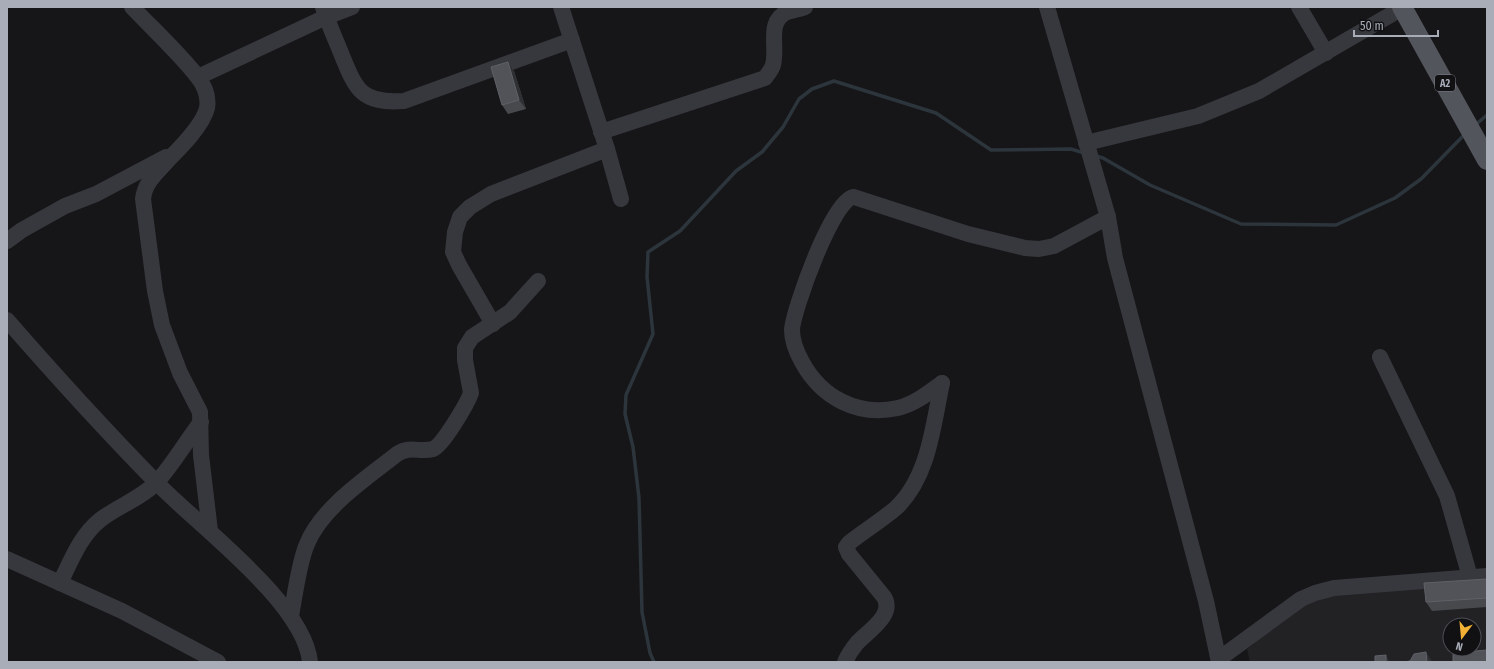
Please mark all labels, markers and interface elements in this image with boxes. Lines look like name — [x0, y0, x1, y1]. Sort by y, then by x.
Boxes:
scale bar — [1354, 12, 1438, 38]
text: 50 m — [1360, 19, 1384, 33]
road number: A2 — [1435, 75, 1455, 91]
north arrow — [1442, 617, 1482, 657]
text: N — [1454, 639, 1464, 653]

